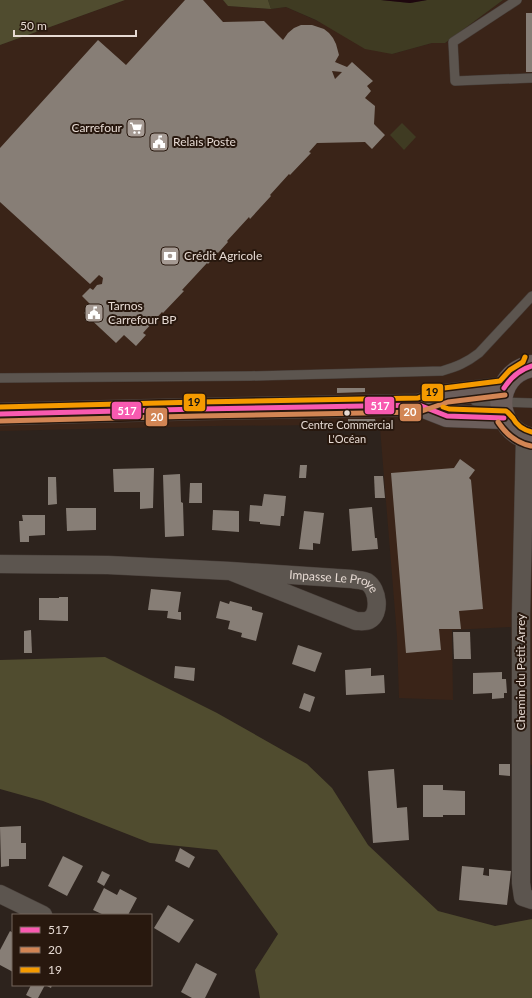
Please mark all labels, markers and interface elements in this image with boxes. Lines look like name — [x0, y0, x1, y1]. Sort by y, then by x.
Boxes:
scale bar — [14, 12, 136, 38]
text: 50 m — [20, 18, 47, 33]
supermarket icon: Carrefour — [125, 117, 147, 139]
place label: Carrefour — [71, 120, 123, 135]
public building icon: Relais Poste — [148, 131, 170, 153]
place label: Relais Poste — [173, 134, 236, 149]
bank icon: Crédit Agricole — [159, 245, 181, 267]
place label: Crédit Agricole — [184, 248, 262, 263]
place label: Tarnos Carrefour BP — [108, 298, 176, 327]
public building icon: Tarnos Carrefour BP — [83, 302, 105, 324]
line badge: 19 — [421, 383, 444, 402]
text: 19 — [426, 385, 438, 398]
line badge: 19 — [183, 393, 206, 412]
text: 19 — [188, 395, 200, 408]
line badge: 517 — [364, 396, 395, 415]
text: 517 — [370, 399, 390, 412]
line badge: 517 — [111, 401, 142, 420]
line badge: 20 — [399, 403, 422, 422]
text: 517 — [117, 404, 137, 417]
text: 20 — [404, 405, 417, 418]
line badge: 20 — [145, 407, 168, 427]
marker: Centre Commercial L'Océan — [342, 408, 352, 418]
text: 20 — [151, 410, 164, 423]
place label: Centre Commercial L'Océan — [301, 418, 393, 445]
street label: Impasse Le Proye — [289, 567, 382, 595]
street label: Chemin du Petit Arrey — [513, 613, 528, 730]
legend — [12, 914, 152, 986]
text: 517 — [48, 922, 69, 937]
text: 20 — [48, 942, 62, 957]
text: 19 — [48, 962, 62, 977]

